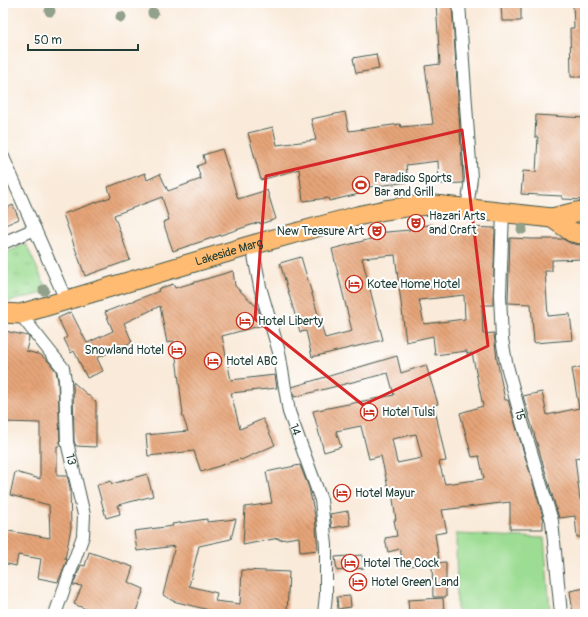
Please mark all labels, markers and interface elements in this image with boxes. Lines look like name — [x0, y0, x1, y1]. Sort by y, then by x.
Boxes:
scale bar — [28, 26, 138, 52]
text: 50 m — [34, 33, 62, 48]
place label: Paradiso Sports Bar and Grill — [374, 171, 452, 200]
sports icon: Paradiso Sports Bar and Grill — [351, 175, 371, 195]
place label: Hazari Arts and Craft — [429, 209, 486, 238]
theatre icon: Hazari Arts and Craft — [406, 213, 426, 233]
theatre icon: New Treasure Art — [367, 221, 387, 241]
place label: New Treasure Art — [277, 224, 364, 239]
street label: Lakeside Marg — [193, 235, 265, 269]
hotel icon: Kotee Home Hotel — [344, 274, 364, 294]
place label: Kotee Home Hotel — [367, 277, 461, 292]
hotel icon: Hotel Liberty — [235, 311, 255, 331]
place label: Hotel Liberty — [258, 314, 323, 329]
hotel icon: Snowland Hotel — [167, 340, 187, 360]
place label: Snowland Hotel — [85, 343, 164, 358]
hotel icon: Hotel ABC — [203, 351, 223, 371]
place label: Hotel ABC — [226, 354, 278, 369]
hotel icon: Hotel Tulsi — [359, 402, 379, 422]
place label: Hotel Tulsi — [382, 405, 435, 420]
street label: 15 — [511, 407, 529, 422]
street label: 14 — [286, 422, 304, 438]
street label: 13 — [62, 452, 80, 467]
hotel icon: Hotel Mayur — [332, 483, 352, 503]
place label: Hotel Mayur — [355, 486, 416, 501]
hotel icon: Hotel The Cock — [340, 553, 360, 573]
place label: Hotel The Cock — [363, 556, 439, 571]
hotel icon: Hotel Green Land — [348, 572, 368, 592]
place label: Hotel Green Land — [371, 575, 459, 590]

